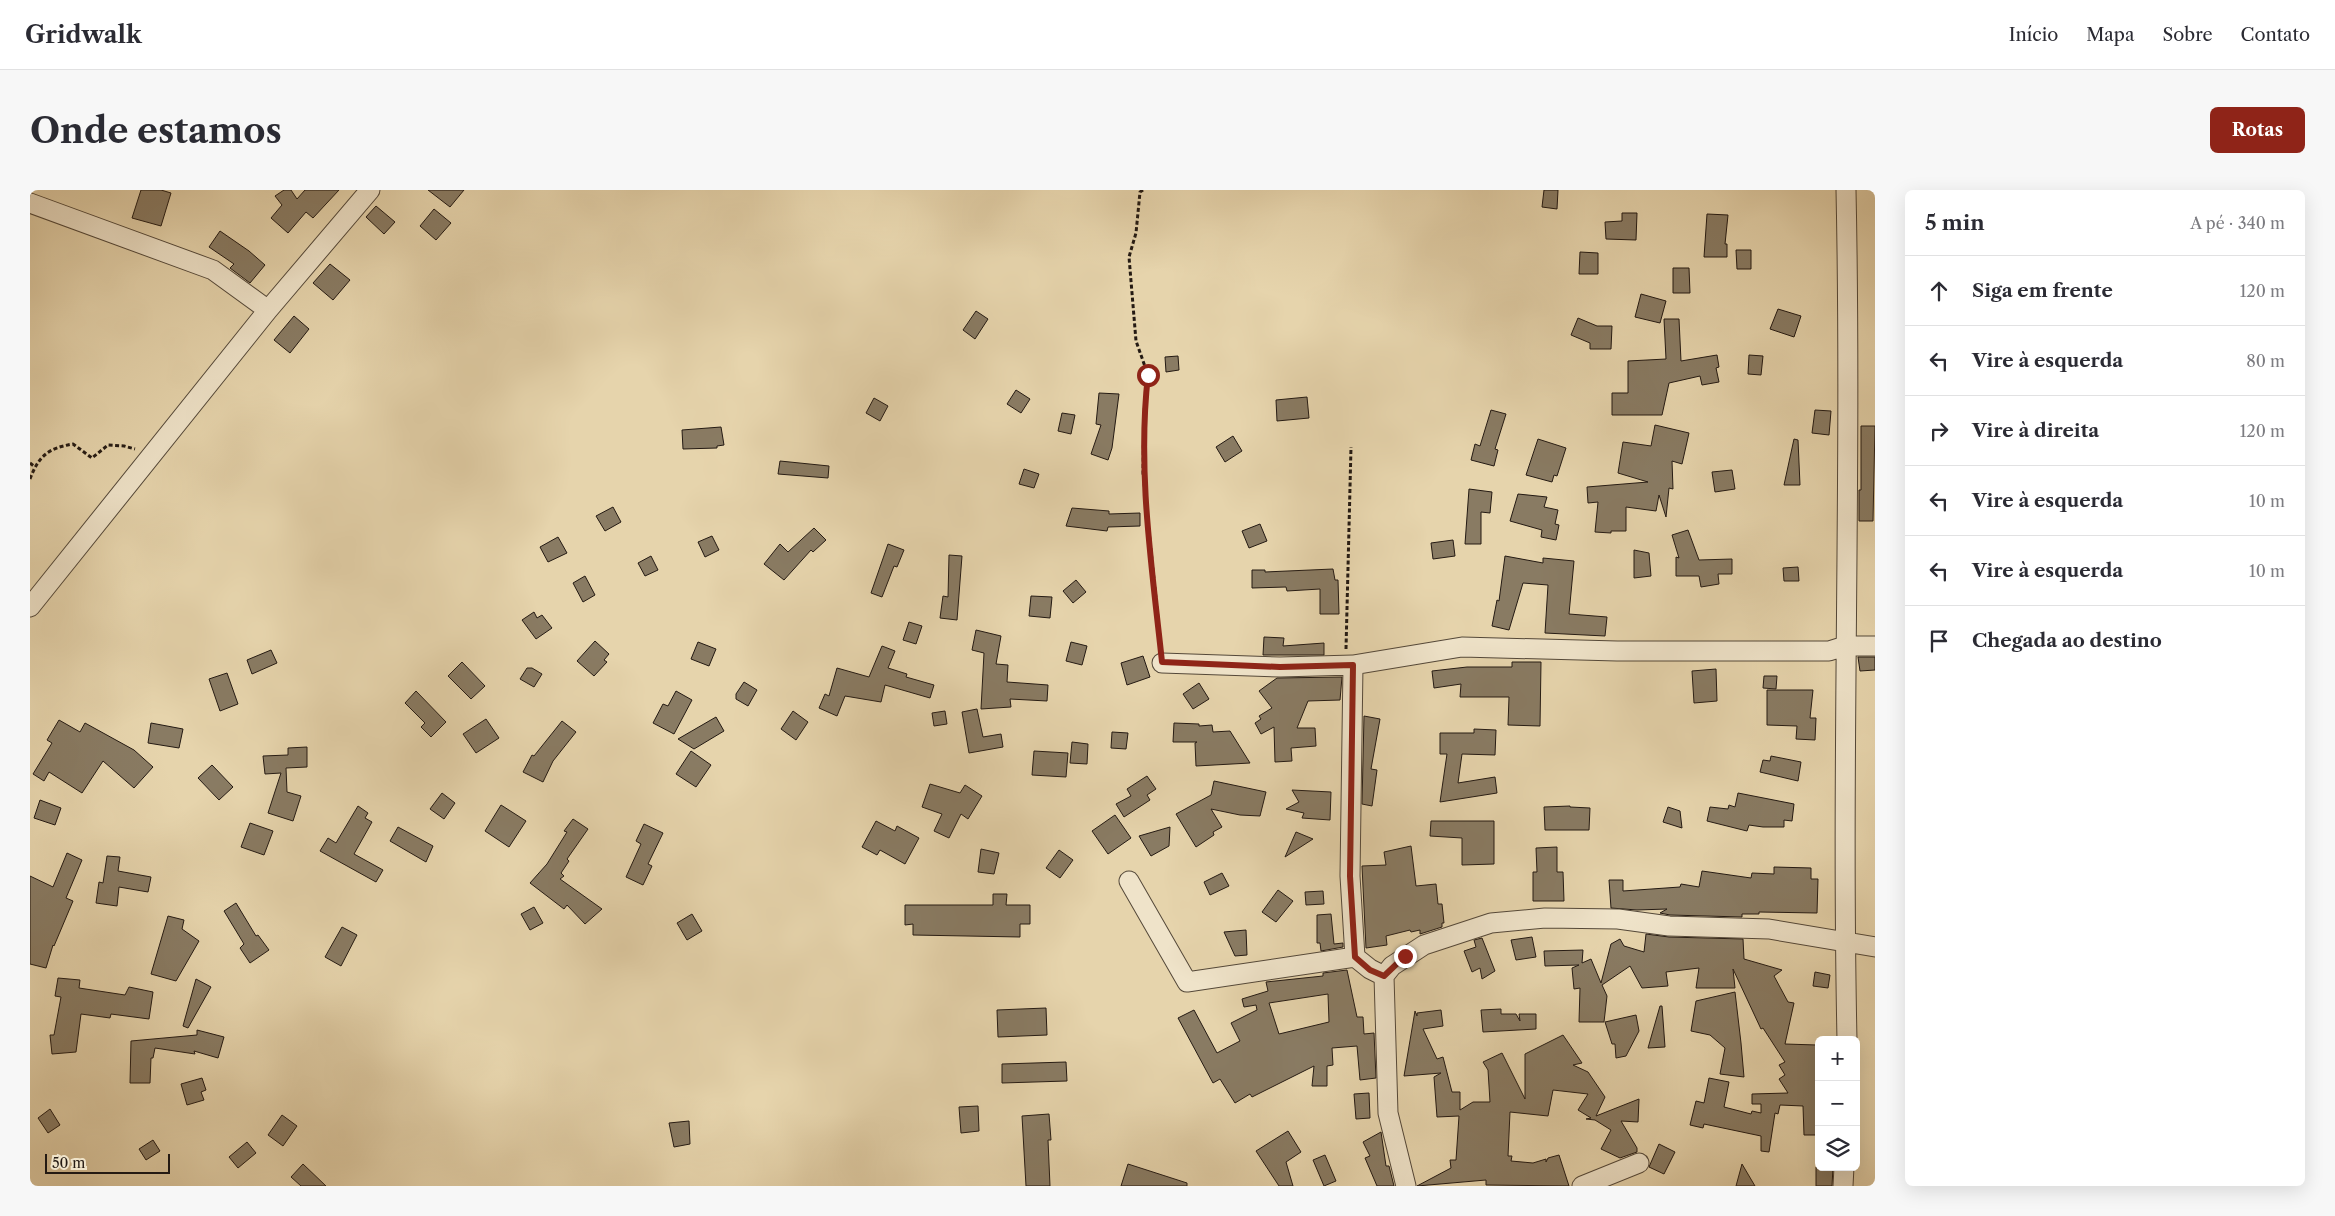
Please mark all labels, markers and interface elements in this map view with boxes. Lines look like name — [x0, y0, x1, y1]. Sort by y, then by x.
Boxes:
text: Gridwalk — [25, 20, 142, 49]
text: Início — [2009, 24, 2058, 46]
text: Mapa — [2086, 24, 2134, 46]
text: Sobre — [2162, 24, 2213, 46]
text: Contato — [2241, 24, 2310, 46]
button: Rotas — [2210, 107, 2305, 153]
text: Onde estamos — [30, 109, 282, 152]
text: 5 min — [1925, 210, 1985, 235]
text: A pé · 340 m — [2190, 213, 2285, 233]
icon: ahead — [1925, 277, 1953, 305]
text: Siga em frente — [1972, 279, 2113, 302]
text: 120 m — [2240, 281, 2285, 301]
icon: left — [1925, 347, 1953, 375]
text: Vire à esquerda — [1972, 349, 2123, 372]
text: 80 m — [2246, 351, 2285, 371]
route start — [1137, 364, 1160, 387]
icon: right — [1925, 417, 1953, 445]
text: Vire à direita — [1972, 419, 2099, 442]
text: 120 m — [2240, 421, 2285, 441]
icon: left — [1925, 487, 1953, 515]
text: Vire à esquerda — [1972, 489, 2123, 512]
text: 10 m — [2249, 491, 2285, 511]
icon: left — [1925, 557, 1953, 585]
text: Vire à esquerda — [1972, 559, 2123, 582]
text: 10 m — [2249, 561, 2285, 581]
icon: arrive — [1925, 627, 1953, 655]
text: Chegada ao destino — [1972, 629, 2162, 652]
route end — [1394, 945, 1417, 968]
map controls — [1815, 1036, 1860, 1171]
button: + — [1815, 1036, 1860, 1081]
button: − — [1815, 1081, 1860, 1126]
button: layers — [1815, 1126, 1860, 1171]
scale bar — [45, 1151, 170, 1174]
text: 50 m — [52, 1154, 85, 1172]

